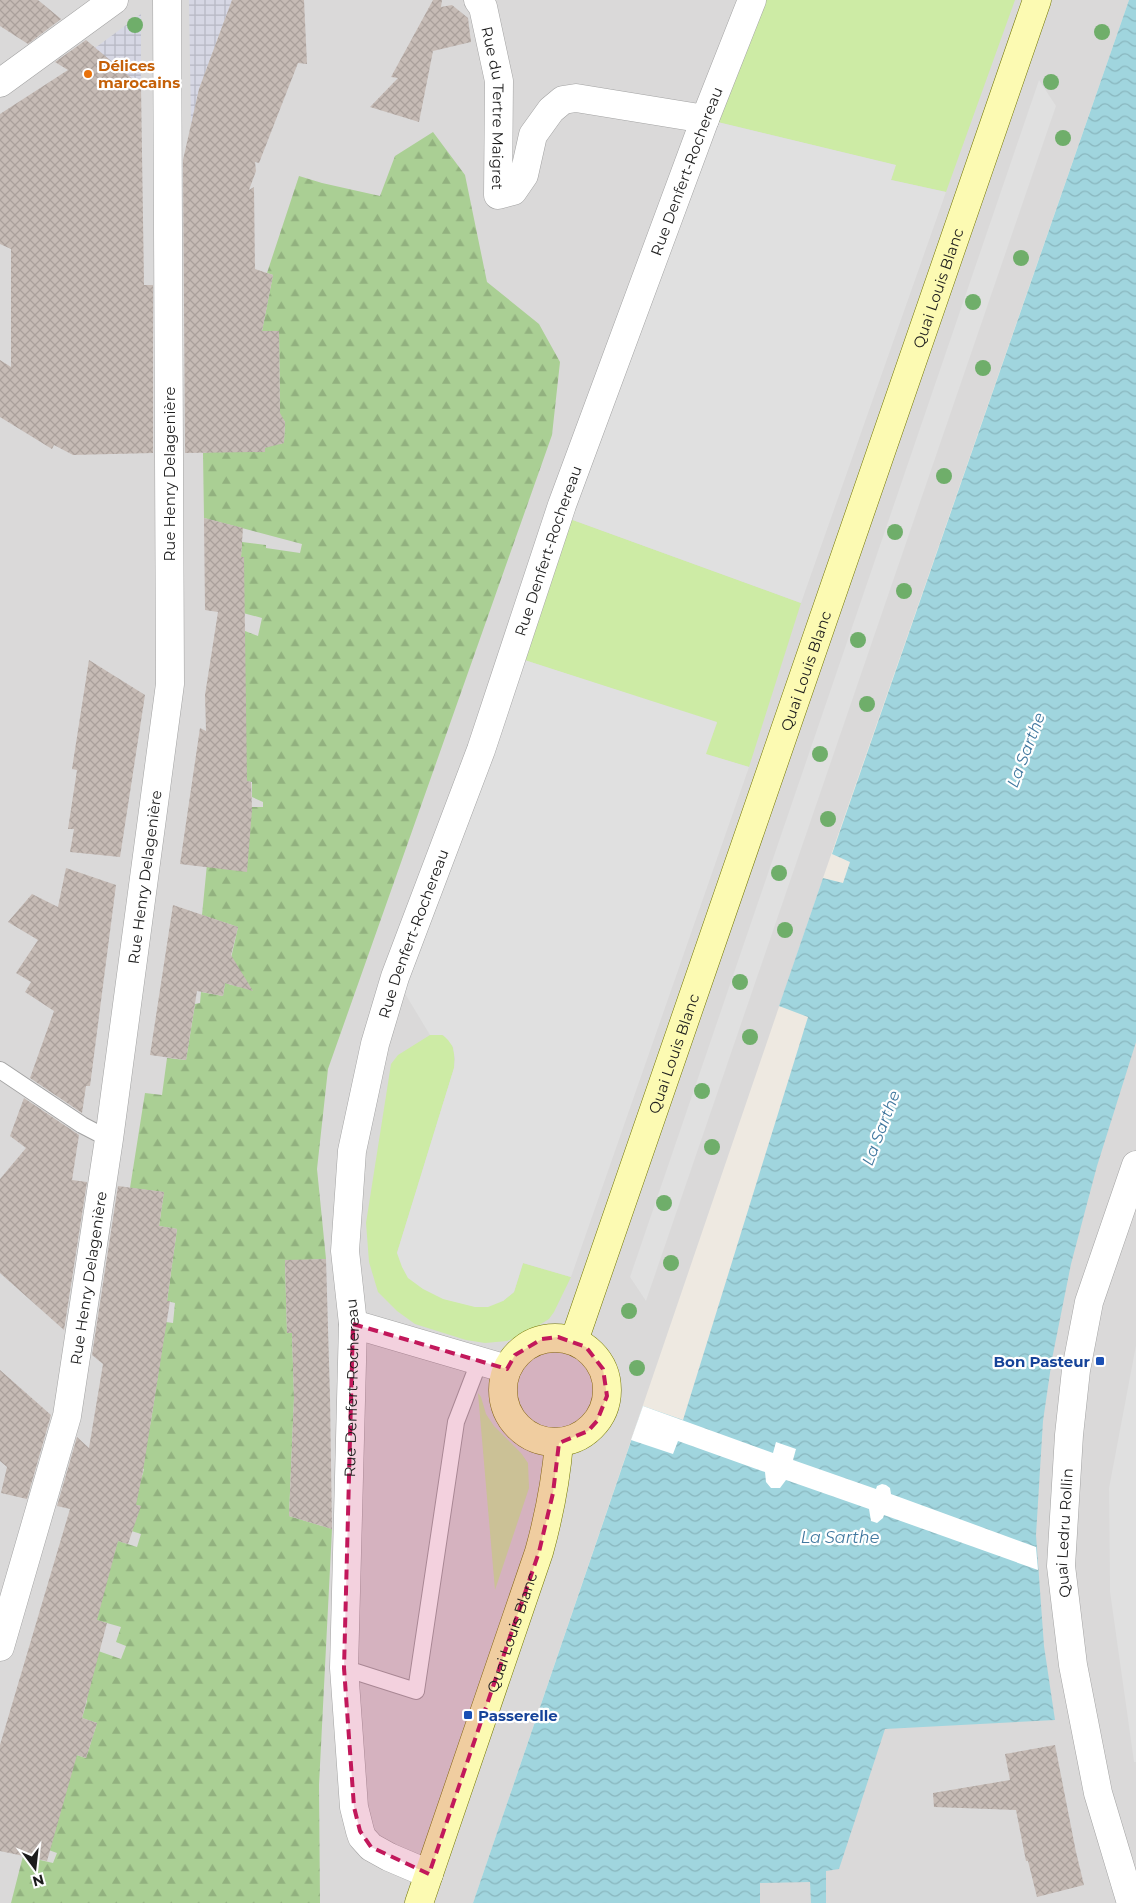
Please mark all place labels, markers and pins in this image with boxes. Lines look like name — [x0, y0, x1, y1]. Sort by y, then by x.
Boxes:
place label: Délices marocains — [98, 56, 180, 92]
marker: Délices marocains — [82, 68, 94, 80]
place label: Bon Pasteur — [994, 1352, 1091, 1371]
marker: Bon Pasteur — [1094, 1355, 1106, 1367]
place label: Passerelle — [478, 1706, 558, 1725]
marker: Passerelle — [462, 1709, 474, 1721]

